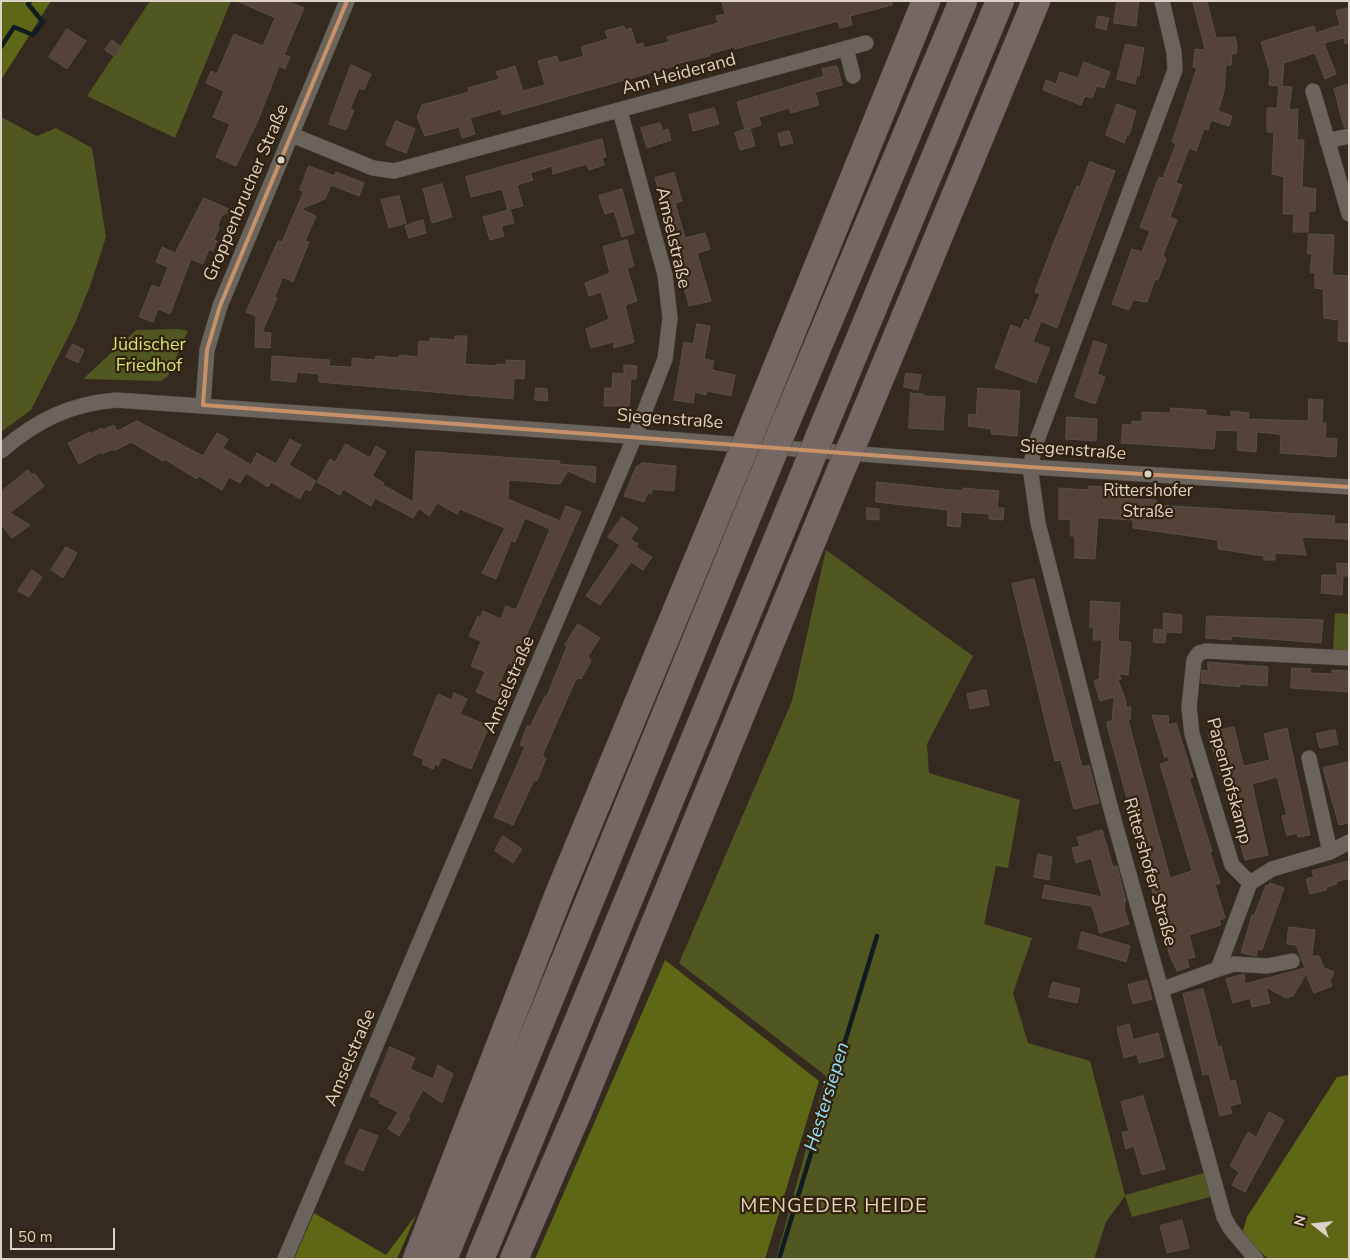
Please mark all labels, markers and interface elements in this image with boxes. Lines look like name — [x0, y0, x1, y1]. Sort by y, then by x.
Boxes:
street label: Am Heiderand — [620, 49, 738, 101]
street label: Groppenbrucher Straße — [200, 101, 294, 285]
unlabelled marker — [276, 155, 286, 165]
street label: Amselstraße — [650, 185, 694, 291]
park label: Jüdischer Friedhof — [112, 335, 186, 378]
street label: Siegenstraße — [616, 406, 724, 434]
street label: Siegenstraße — [1019, 437, 1127, 465]
marker: Rittershofer Straße — [1143, 469, 1153, 479]
place label: Rittershofer Straße — [1103, 482, 1193, 522]
street label: Amselstraße — [480, 633, 540, 737]
street label: Papenhofskamp — [1201, 715, 1255, 847]
street label: Rittershofer Straße — [1117, 795, 1181, 949]
street label: Amselstraße — [321, 1006, 381, 1110]
water label: Hestersiepen — [801, 1040, 855, 1154]
district label: MENGEDER HEIDE — [739, 1195, 929, 1219]
north arrow — [1290, 1200, 1340, 1250]
text: N — [1290, 1213, 1311, 1228]
scale bar — [12, 1218, 118, 1250]
text: 50 m — [18, 1227, 53, 1247]

